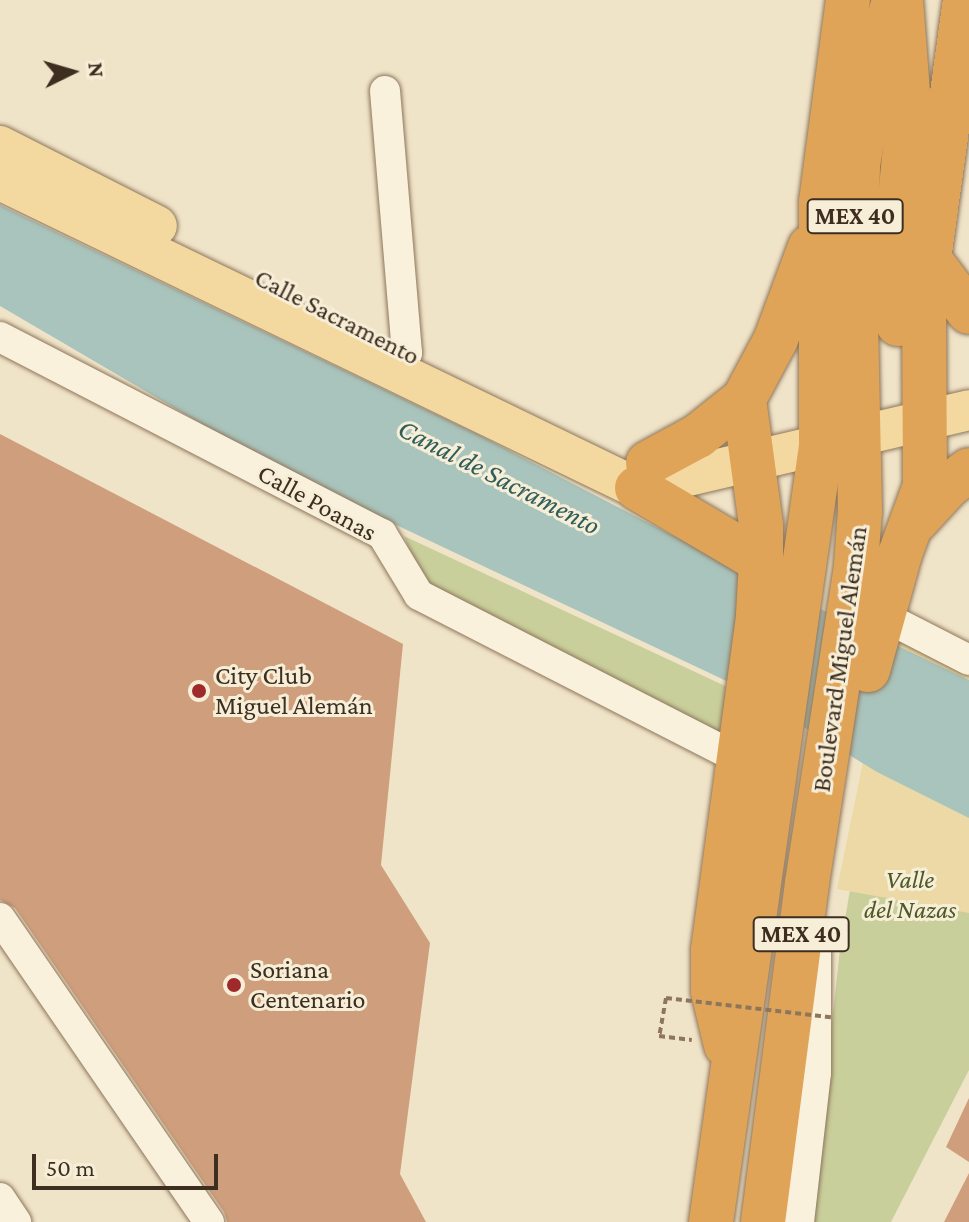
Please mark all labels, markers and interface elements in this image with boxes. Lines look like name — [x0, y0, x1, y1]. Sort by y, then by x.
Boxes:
north arrow — [32, 32, 112, 112]
text: N — [83, 61, 110, 78]
road number: MEX 40 — [805, 196, 905, 236]
street label: Calle Sacramento — [249, 262, 425, 372]
water label: Canal de Sacramento — [392, 412, 606, 542]
street label: Calle Poanas — [252, 458, 382, 548]
street label: Boulevard Miguel Alemán — [806, 524, 874, 794]
place label: City Club Miguel Alemán — [215, 660, 373, 722]
marker: City Club Miguel Alemán — [190, 682, 208, 700]
park label: Valle del Nazas — [864, 864, 956, 926]
road number: MEX 40 — [751, 914, 851, 954]
place label: Soriana Centenario — [250, 954, 365, 1016]
marker: Soriana Centenario — [225, 976, 243, 994]
scale bar — [36, 1138, 222, 1188]
text: 50 m — [46, 1154, 95, 1181]

